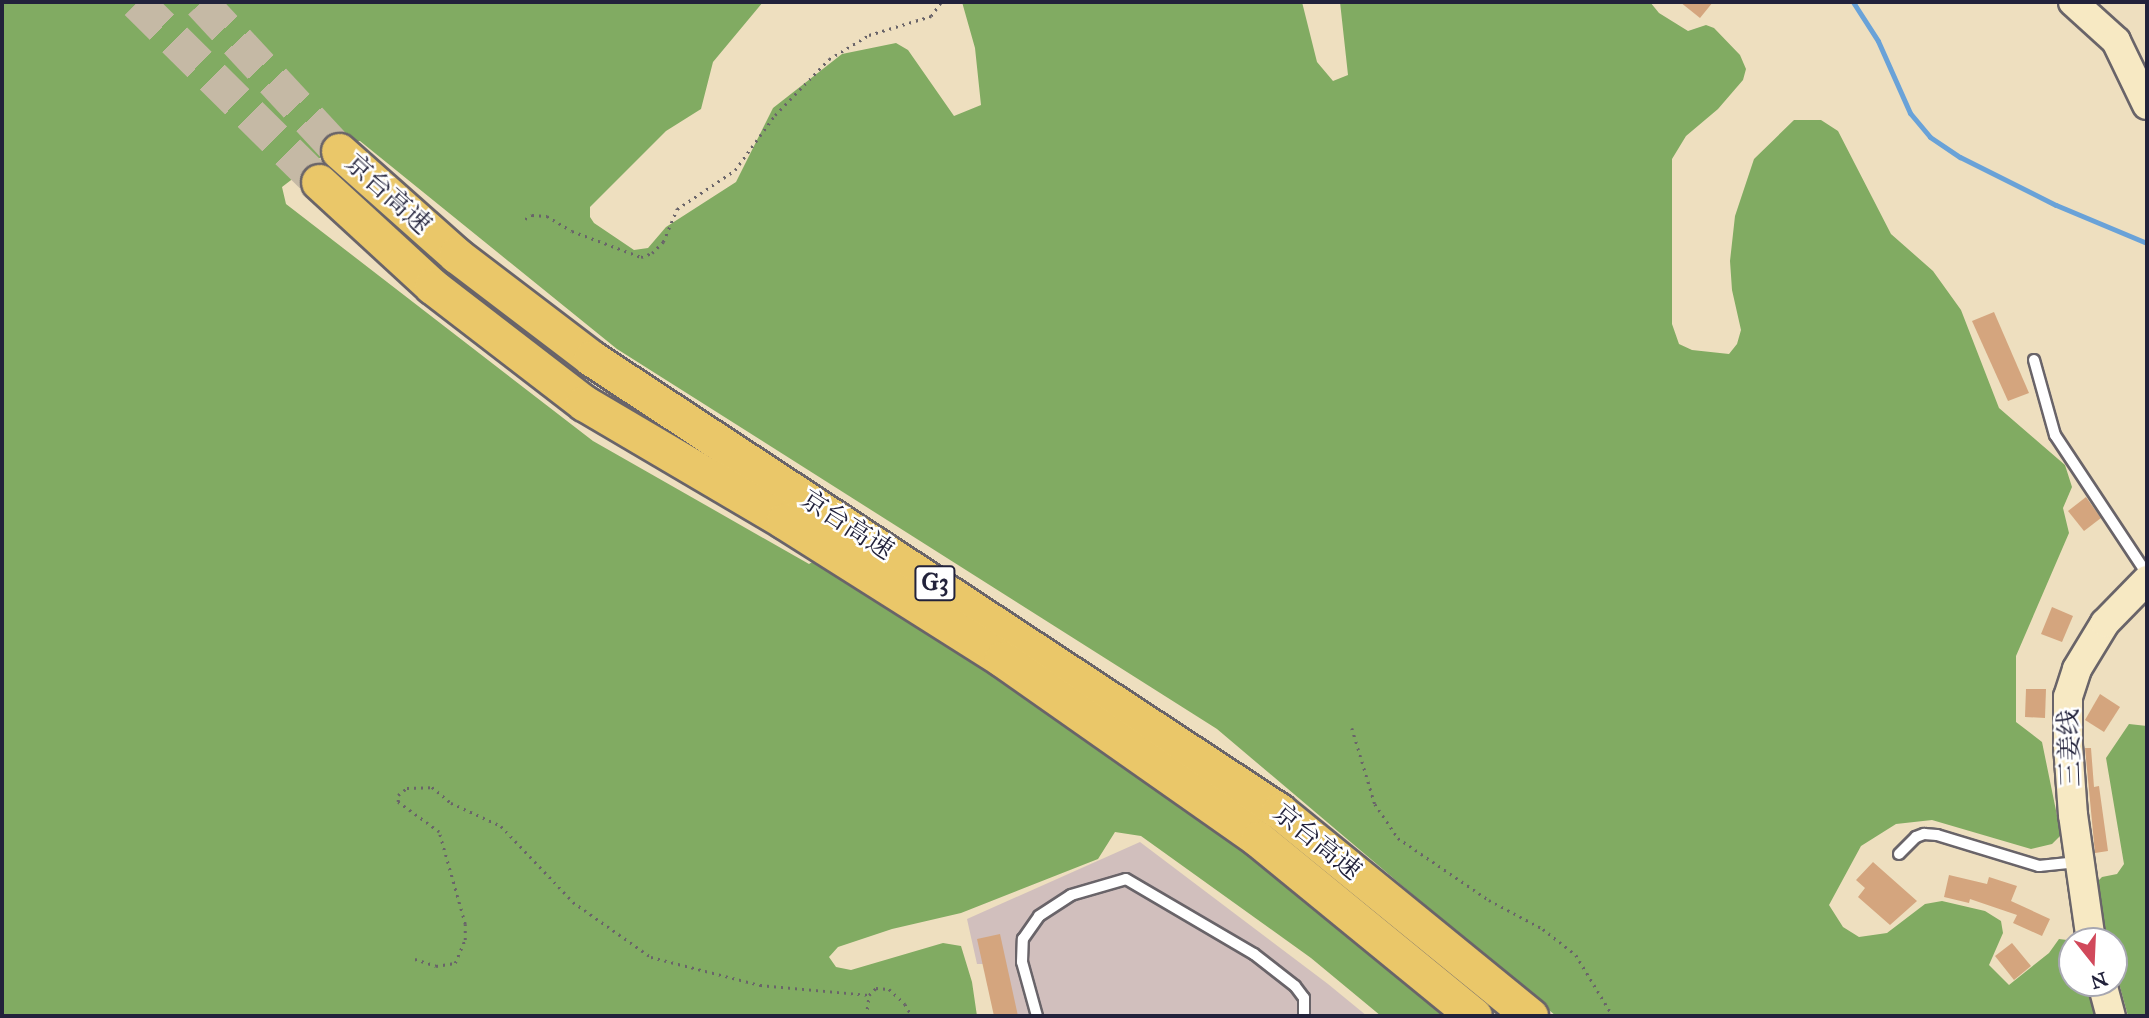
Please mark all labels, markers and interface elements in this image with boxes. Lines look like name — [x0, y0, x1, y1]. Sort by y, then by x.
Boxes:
street label: 京台高速 — [339, 148, 437, 240]
street label: 京台高速 — [795, 484, 899, 566]
road number: G3 — [914, 562, 956, 604]
street label: 三姜线 — [2053, 708, 2087, 788]
street label: 京台高速 — [1267, 797, 1367, 887]
north arrow — [2058, 927, 2128, 997]
text: N — [2088, 967, 2110, 994]

